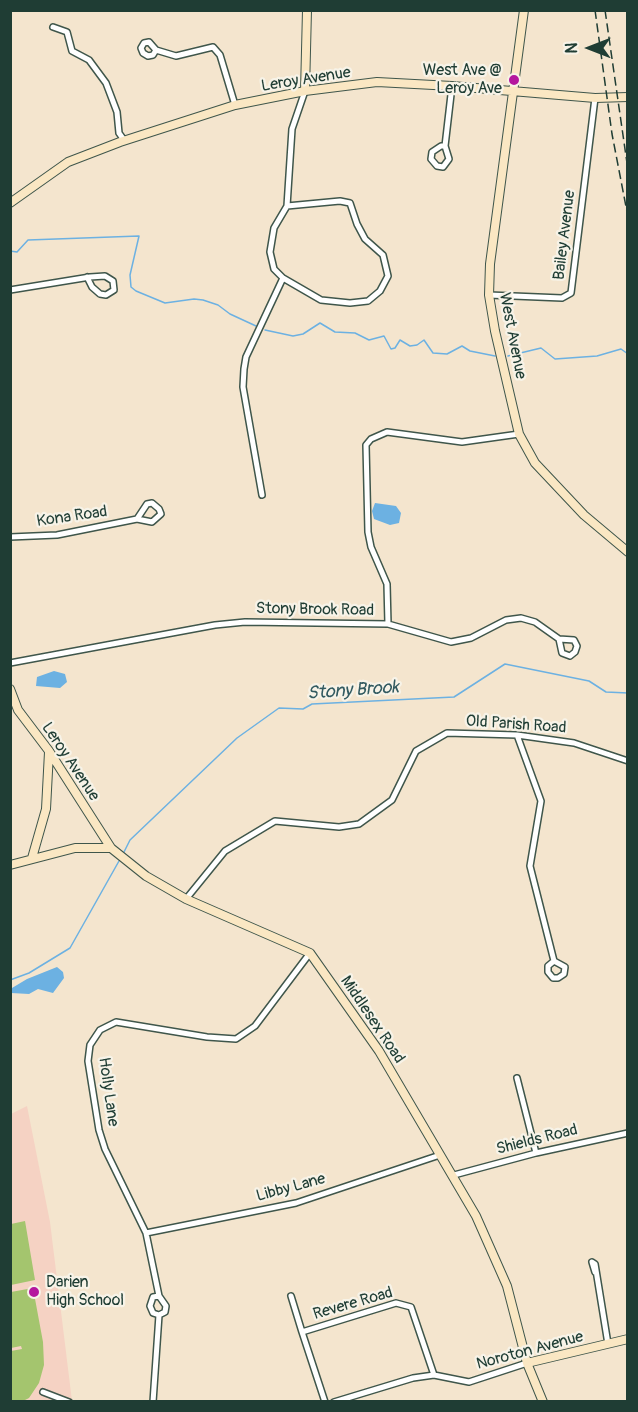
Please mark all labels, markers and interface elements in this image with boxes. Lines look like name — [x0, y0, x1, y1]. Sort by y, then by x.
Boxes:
north arrow — [560, 18, 620, 78]
text: N — [562, 43, 582, 53]
place label: West Ave @ Leroy Ave — [423, 61, 502, 99]
street label: Leroy Avenue — [260, 63, 352, 97]
marker: West Ave @ Leroy Ave — [507, 73, 521, 87]
street label: Bailey Avenue — [550, 189, 580, 281]
street label: West Avenue — [494, 291, 530, 381]
street label: Kona Road — [35, 503, 109, 531]
street label: Stony Brook Road — [256, 599, 374, 621]
water label: Stony Brook — [306, 677, 400, 705]
street label: Old Parish Road — [465, 712, 567, 738]
street label: Leroy Avenue — [37, 719, 103, 805]
street label: Middlesex Road — [336, 973, 408, 1067]
street label: Holly Lane — [94, 1056, 122, 1128]
street label: Shields Road — [494, 1121, 580, 1159]
street label: Libby Lane — [254, 1170, 328, 1206]
place label: Darien High School — [46, 1273, 124, 1311]
street label: Revere Road — [311, 1283, 395, 1325]
marker: Darien High School — [27, 1285, 41, 1299]
street label: Noroton Avenue — [474, 1327, 586, 1375]

